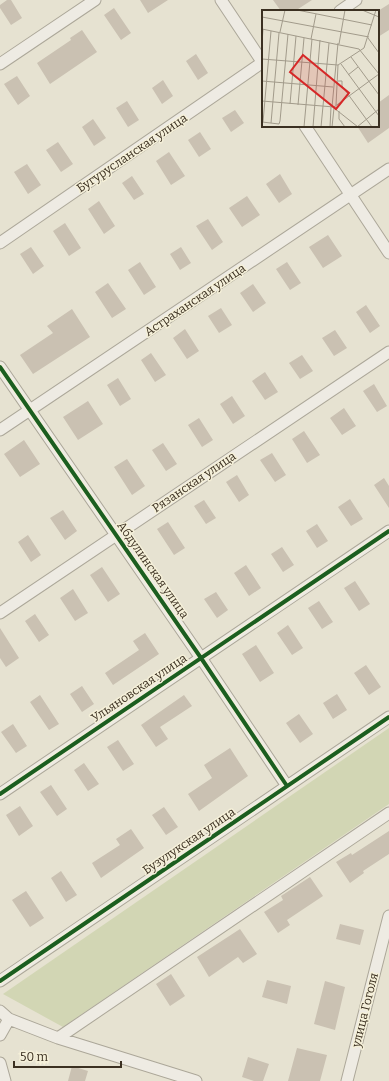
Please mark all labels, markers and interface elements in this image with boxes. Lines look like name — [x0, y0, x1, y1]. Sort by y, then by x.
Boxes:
inset map — [262, 10, 379, 127]
street label: Бугурусланская улица — [74, 111, 190, 195]
street label: Астраханская улица — [142, 261, 248, 339]
street label: Рязанская улица — [150, 449, 239, 515]
street label: Абдулинская улица — [114, 519, 192, 621]
street label: Ульяновская улица — [89, 651, 190, 725]
street label: Бузулукская улица — [140, 805, 238, 877]
street label: улица Гоголя — [349, 971, 381, 1050]
scale bar — [14, 1043, 121, 1069]
text: 50 m — [20, 1050, 49, 1064]

